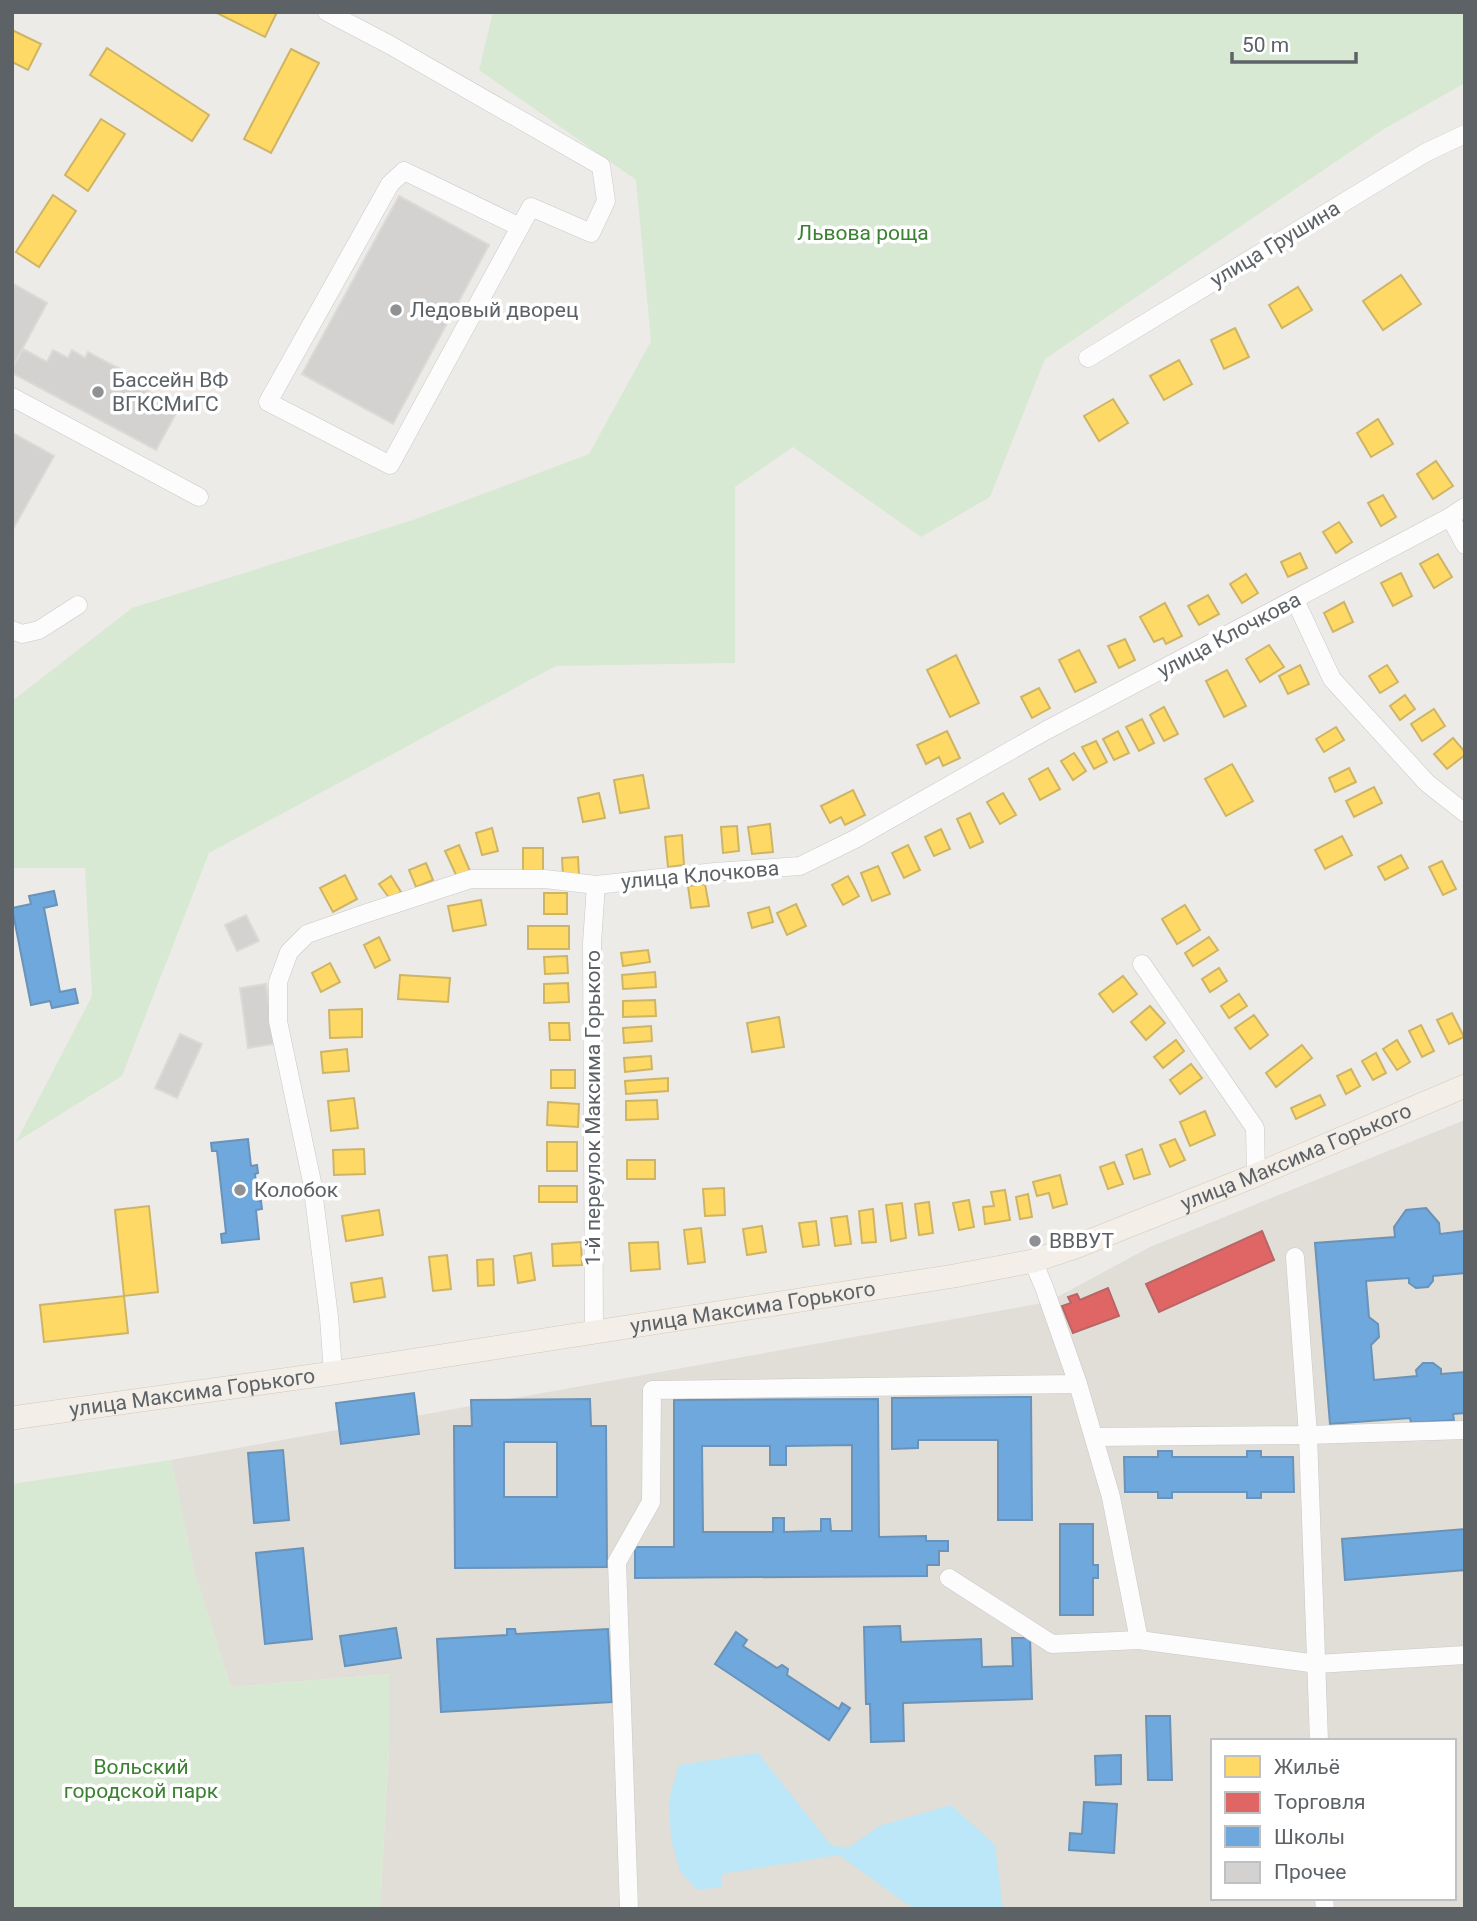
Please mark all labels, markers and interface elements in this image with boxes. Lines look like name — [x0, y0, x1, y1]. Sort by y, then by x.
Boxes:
scale bar — [1232, 21, 1356, 65]
text: 50 m — [1242, 33, 1289, 57]
street label: улица Грушина — [1206, 196, 1344, 292]
park label: Львова роща — [797, 221, 929, 245]
place label: Ледовый дворец — [410, 298, 578, 322]
marker: Ледовый дворец — [388, 302, 404, 318]
place label: Бассейн ВФ ВГКСМиГС — [112, 368, 229, 416]
marker: Бассейн ВФ ВГКСМиГС — [90, 384, 106, 400]
street label: улица Клочкова — [1153, 587, 1305, 683]
street label: улица Клочкова — [620, 856, 780, 894]
street label: 1-й переулок Максима Горького — [581, 950, 605, 1266]
street label: улица Максима Горького — [1177, 1098, 1415, 1216]
place label: Колобок — [254, 1178, 339, 1202]
marker: Колобок — [232, 1182, 248, 1198]
place label: ВВВУТ — [1049, 1229, 1115, 1253]
marker: ВВВУТ — [1027, 1233, 1043, 1249]
street label: улица Максима Горького — [628, 1276, 877, 1338]
street label: улица Максима Горького — [68, 1364, 317, 1422]
legend — [1211, 1739, 1456, 1900]
park label: Вольский городской парк — [64, 1755, 219, 1803]
text: Жильё — [1274, 1755, 1340, 1779]
text: Торговля — [1274, 1790, 1366, 1814]
text: Школы — [1274, 1825, 1345, 1849]
text: Прочее — [1274, 1860, 1346, 1884]

